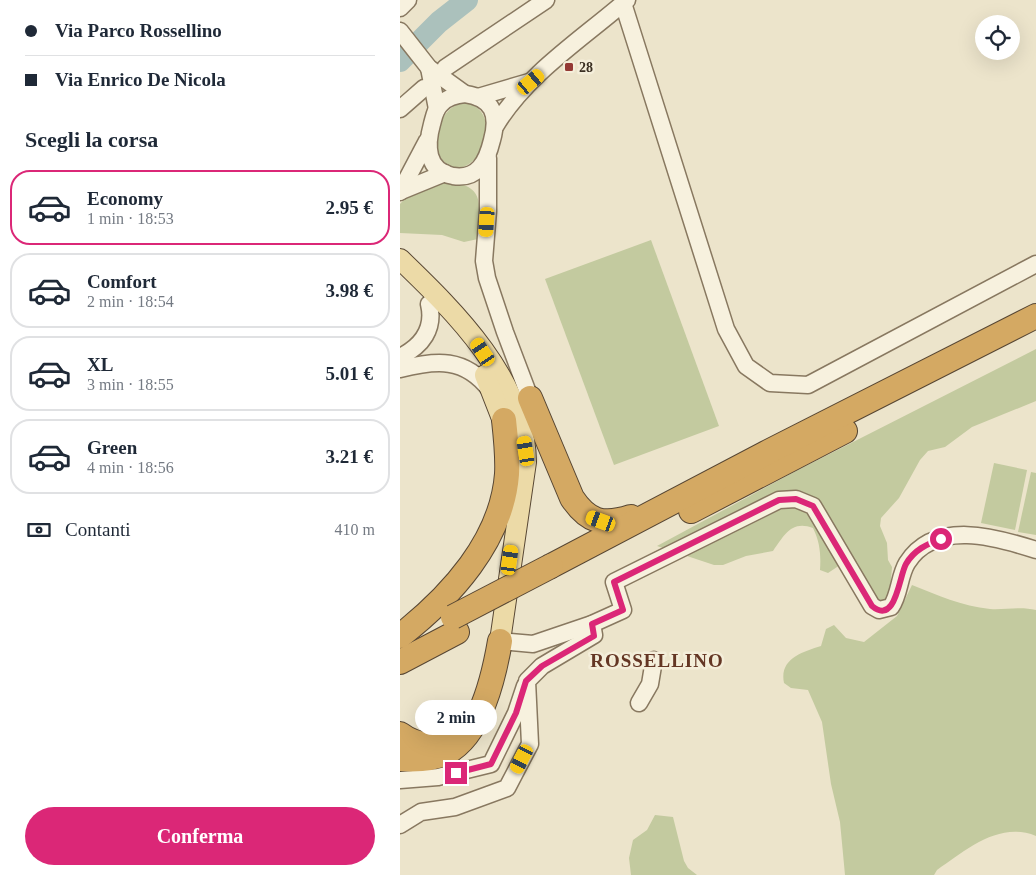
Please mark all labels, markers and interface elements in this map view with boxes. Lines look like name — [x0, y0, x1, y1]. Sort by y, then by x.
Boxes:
map controls — [975, 15, 1020, 60]
button: locate — [975, 15, 1020, 60]
text: Via Parco Rossellino — [55, 20, 222, 41]
place label: 28 — [579, 60, 593, 75]
marker: 28 — [563, 61, 575, 73]
car — [514, 67, 547, 97]
text: Via Enrico De Nicola — [55, 69, 226, 90]
text: Scegli la corsa — [25, 127, 158, 152]
icon: car — [27, 185, 72, 230]
text: Economy — [87, 188, 163, 209]
text: 2.95 € — [326, 197, 373, 218]
car — [478, 207, 495, 237]
text: 1 min · 18:53 — [87, 210, 174, 227]
icon: car — [27, 268, 72, 313]
text: Comfort — [87, 271, 157, 292]
text: 3.98 € — [326, 280, 373, 301]
text: 2 min · 18:54 — [87, 293, 174, 310]
car — [468, 335, 497, 369]
icon: car — [27, 351, 72, 396]
text: XL — [87, 354, 113, 375]
text: 5.01 € — [326, 363, 373, 384]
text: 3 min · 18:55 — [87, 376, 174, 393]
icon: car — [27, 434, 72, 479]
car — [516, 435, 535, 467]
text: Green — [87, 437, 137, 458]
text: 3.21 € — [326, 446, 373, 467]
text: 4 min · 18:56 — [87, 459, 174, 476]
car — [584, 509, 617, 533]
icon: cash — [25, 516, 53, 544]
text: Contanti — [65, 519, 130, 540]
text: 410 m — [335, 521, 375, 538]
route start — [930, 528, 952, 550]
car — [500, 544, 519, 576]
district label: ROSSELLINO — [590, 650, 724, 671]
callout: 2 min — [415, 700, 497, 736]
text: 2 min — [437, 709, 475, 726]
car — [508, 742, 535, 776]
route end — [445, 762, 467, 784]
button: Conferma — [25, 807, 375, 865]

